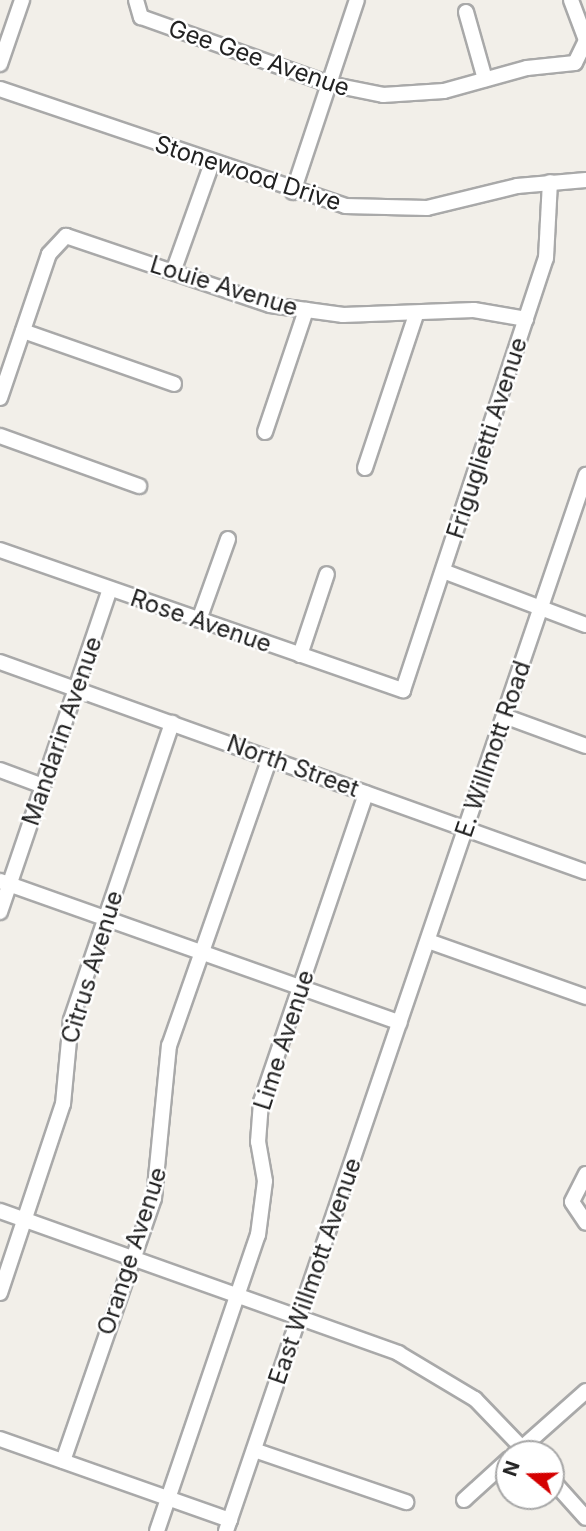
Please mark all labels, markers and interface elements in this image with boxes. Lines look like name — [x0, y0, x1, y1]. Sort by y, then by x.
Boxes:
street label: Gee Gee Avenue — [165, 14, 353, 102]
street label: Stonewood Drive — [151, 129, 345, 217]
street label: Louie Avenue — [147, 250, 301, 322]
street label: Friguglietti Avenue — [441, 334, 533, 542]
street label: Rose Avenue — [127, 583, 275, 659]
street label: Mandarin Avenue — [16, 633, 108, 829]
street label: E. Willmott Road — [449, 657, 537, 841]
street label: North Street — [223, 729, 363, 803]
street label: Citrus Avenue — [55, 887, 129, 1047]
street label: Lime Avenue — [248, 966, 320, 1114]
street label: East Willmott Avenue — [263, 1154, 367, 1388]
street label: Orange Avenue — [91, 1163, 173, 1339]
north arrow — [495, 1440, 565, 1510]
text: N — [498, 1458, 525, 1479]

